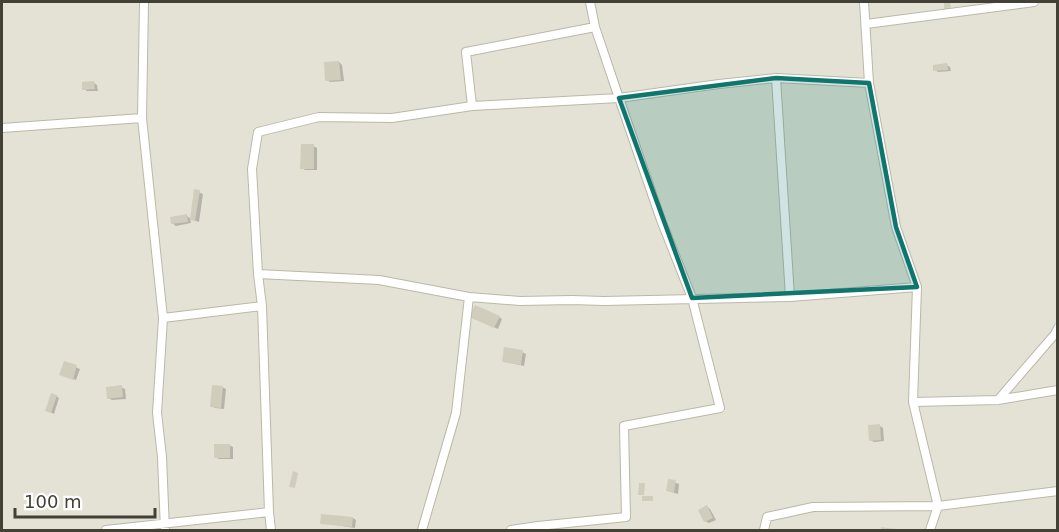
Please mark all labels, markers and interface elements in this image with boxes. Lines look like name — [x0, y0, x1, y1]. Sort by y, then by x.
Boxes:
scale bar — [15, 481, 154, 519]
text: 100 m — [24, 491, 82, 512]

